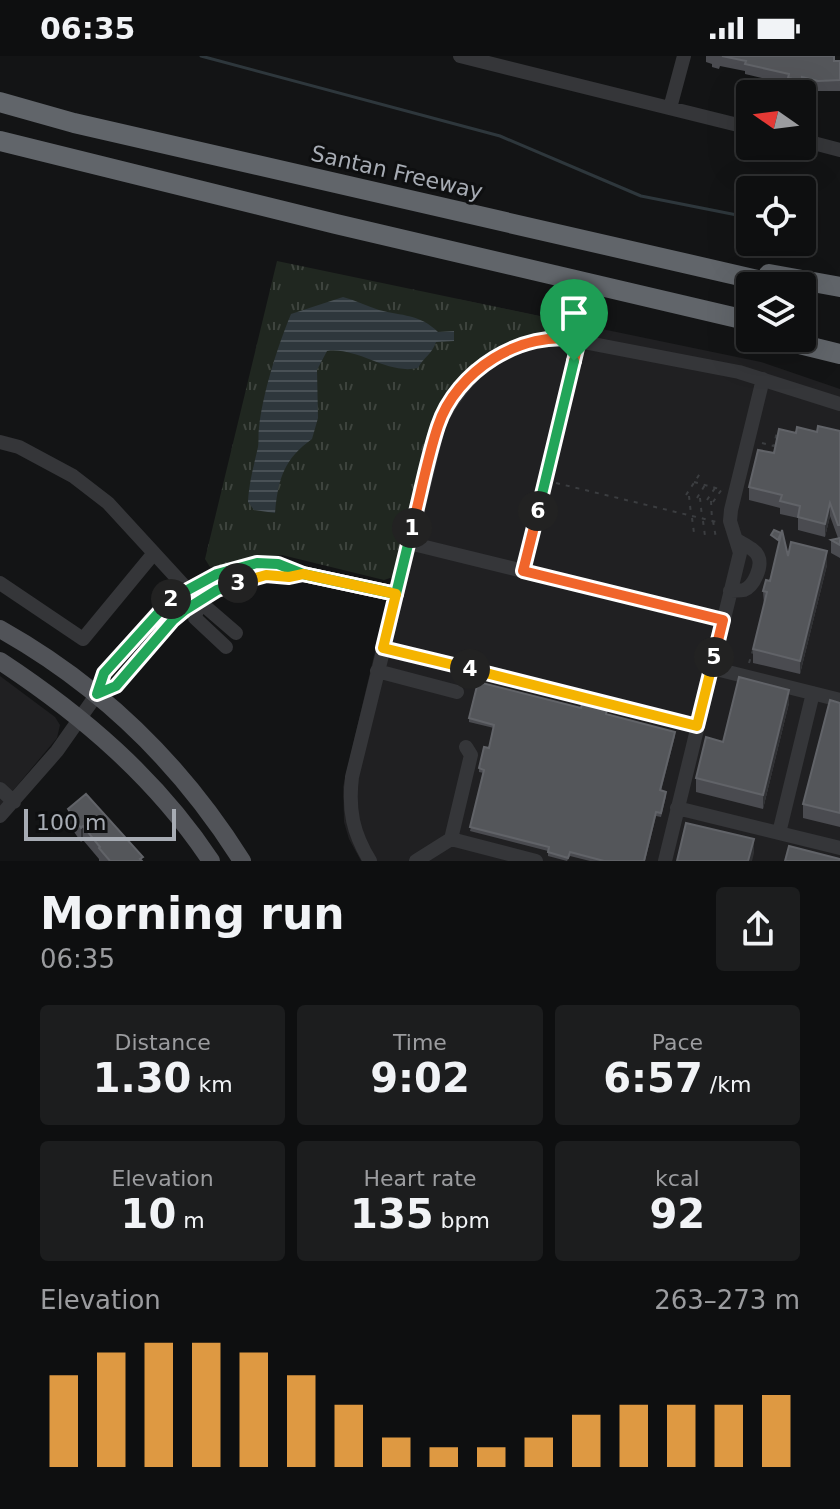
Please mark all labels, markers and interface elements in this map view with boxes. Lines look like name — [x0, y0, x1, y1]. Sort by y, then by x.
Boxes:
text: 06:35 — [40, 11, 136, 46]
north arrow — [736, 80, 816, 160]
map controls — [736, 80, 816, 352]
street label: Santan Freeway — [309, 141, 485, 204]
button: locate — [736, 176, 816, 256]
button: layers — [736, 272, 816, 352]
pin — [540, 279, 608, 361]
icon: arrive — [552, 291, 596, 335]
pin: 6 — [518, 491, 558, 531]
text: 6 — [530, 498, 546, 523]
pin: 1 — [392, 508, 432, 548]
text: 1 — [404, 515, 420, 540]
pin: 3 — [218, 563, 258, 603]
text: 3 — [230, 570, 246, 595]
pin: 2 — [151, 579, 191, 619]
text: 2 — [163, 586, 179, 611]
pin: 5 — [694, 637, 734, 677]
text: 5 — [706, 644, 722, 669]
pin: 4 — [450, 649, 490, 689]
text: 4 — [462, 656, 478, 681]
scale bar — [24, 805, 176, 841]
text: 100 m — [36, 810, 106, 835]
button: share — [716, 887, 800, 971]
text: Morning run — [40, 888, 345, 939]
text: 06:35 — [40, 944, 115, 974]
text: Distance — [115, 1030, 211, 1055]
text: Time — [393, 1030, 447, 1055]
text: Pace — [652, 1030, 703, 1055]
text: 1.30 — [93, 1055, 191, 1101]
text: 9:02 — [370, 1055, 470, 1101]
text: 6:57 — [603, 1055, 703, 1101]
text: km — [191, 1072, 233, 1097]
text: /km — [703, 1072, 751, 1097]
text: Elevation — [112, 1166, 214, 1191]
text: Heart rate — [364, 1166, 476, 1191]
text: kcal — [655, 1166, 700, 1191]
text: 10 — [121, 1191, 176, 1237]
text: 135 — [350, 1191, 434, 1237]
text: 92 — [649, 1191, 705, 1237]
text: m — [176, 1208, 205, 1233]
text: bpm — [434, 1208, 490, 1233]
text: Elevation — [40, 1285, 161, 1315]
text: 263–273 m — [654, 1285, 800, 1315]

